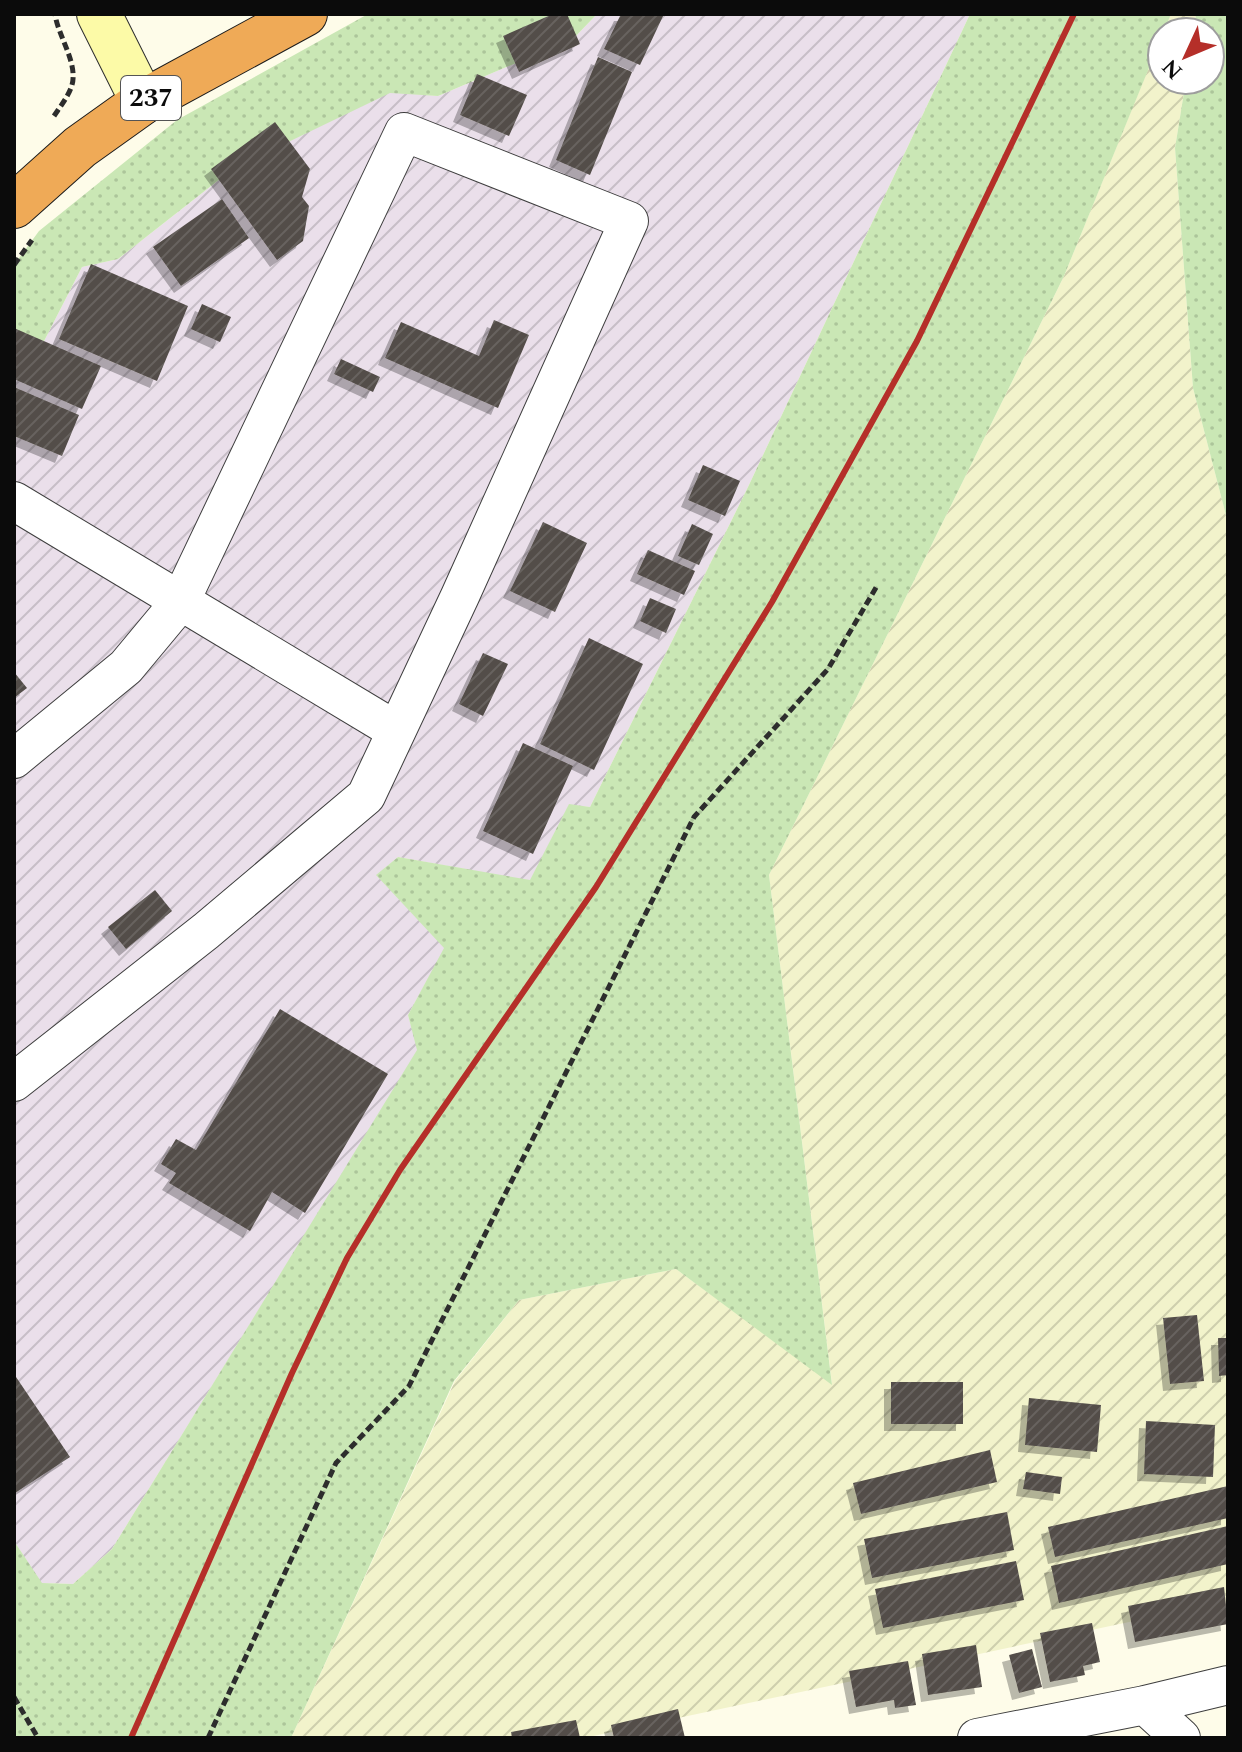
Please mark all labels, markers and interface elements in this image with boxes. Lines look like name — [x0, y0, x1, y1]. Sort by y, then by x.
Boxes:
north arrow — [1146, 16, 1226, 96]
text: N — [1155, 51, 1191, 87]
road number: 237 — [121, 76, 181, 120]

